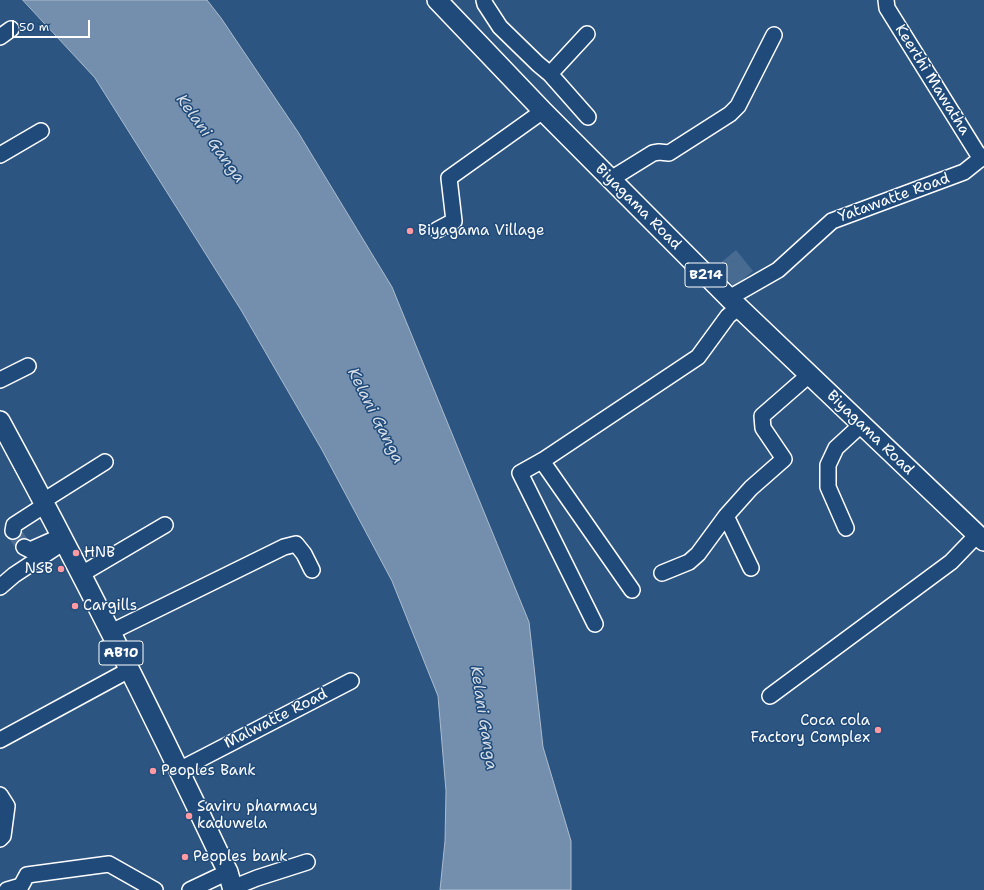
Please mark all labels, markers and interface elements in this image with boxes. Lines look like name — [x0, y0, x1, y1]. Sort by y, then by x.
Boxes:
scale bar — [14, 12, 92, 38]
text: 50 m — [19, 19, 49, 35]
street label: Keerthi Mawatha — [891, 21, 973, 139]
water label: Kelani Ganga — [171, 91, 249, 187]
street label: Biyagama Road — [591, 160, 685, 254]
street label: Yatawatte Road — [836, 170, 952, 226]
place label: Biyagama Village — [418, 222, 545, 240]
marker: Biyagama Village — [405, 226, 415, 236]
road number: B214 — [685, 263, 727, 287]
water label: Kelani Ganga — [343, 365, 407, 467]
street label: Biyagama Road — [823, 387, 917, 479]
place label: HNB — [84, 544, 115, 562]
marker: HNB — [71, 548, 81, 558]
place label: NSB — [24, 560, 53, 578]
marker: NSB — [56, 564, 66, 574]
place label: Cargills — [83, 597, 137, 615]
marker: Cargills — [70, 601, 80, 611]
road number: AB10 — [99, 641, 143, 665]
water label: Kelani Ganga — [465, 665, 501, 771]
street label: Malwatte Road — [221, 685, 331, 753]
place label: Coca cola Factory Complex — [751, 712, 870, 747]
marker: Coca cola Factory Complex — [873, 725, 883, 735]
place label: Peoples Bank — [161, 762, 256, 780]
marker: Peoples Bank — [148, 766, 158, 776]
place label: Saviru pharmacy kaduwela — [197, 798, 318, 833]
marker: Saviru pharmacy kaduwela — [184, 811, 194, 821]
place label: Peoples bank — [193, 848, 288, 866]
marker: Peoples bank — [180, 852, 190, 862]

